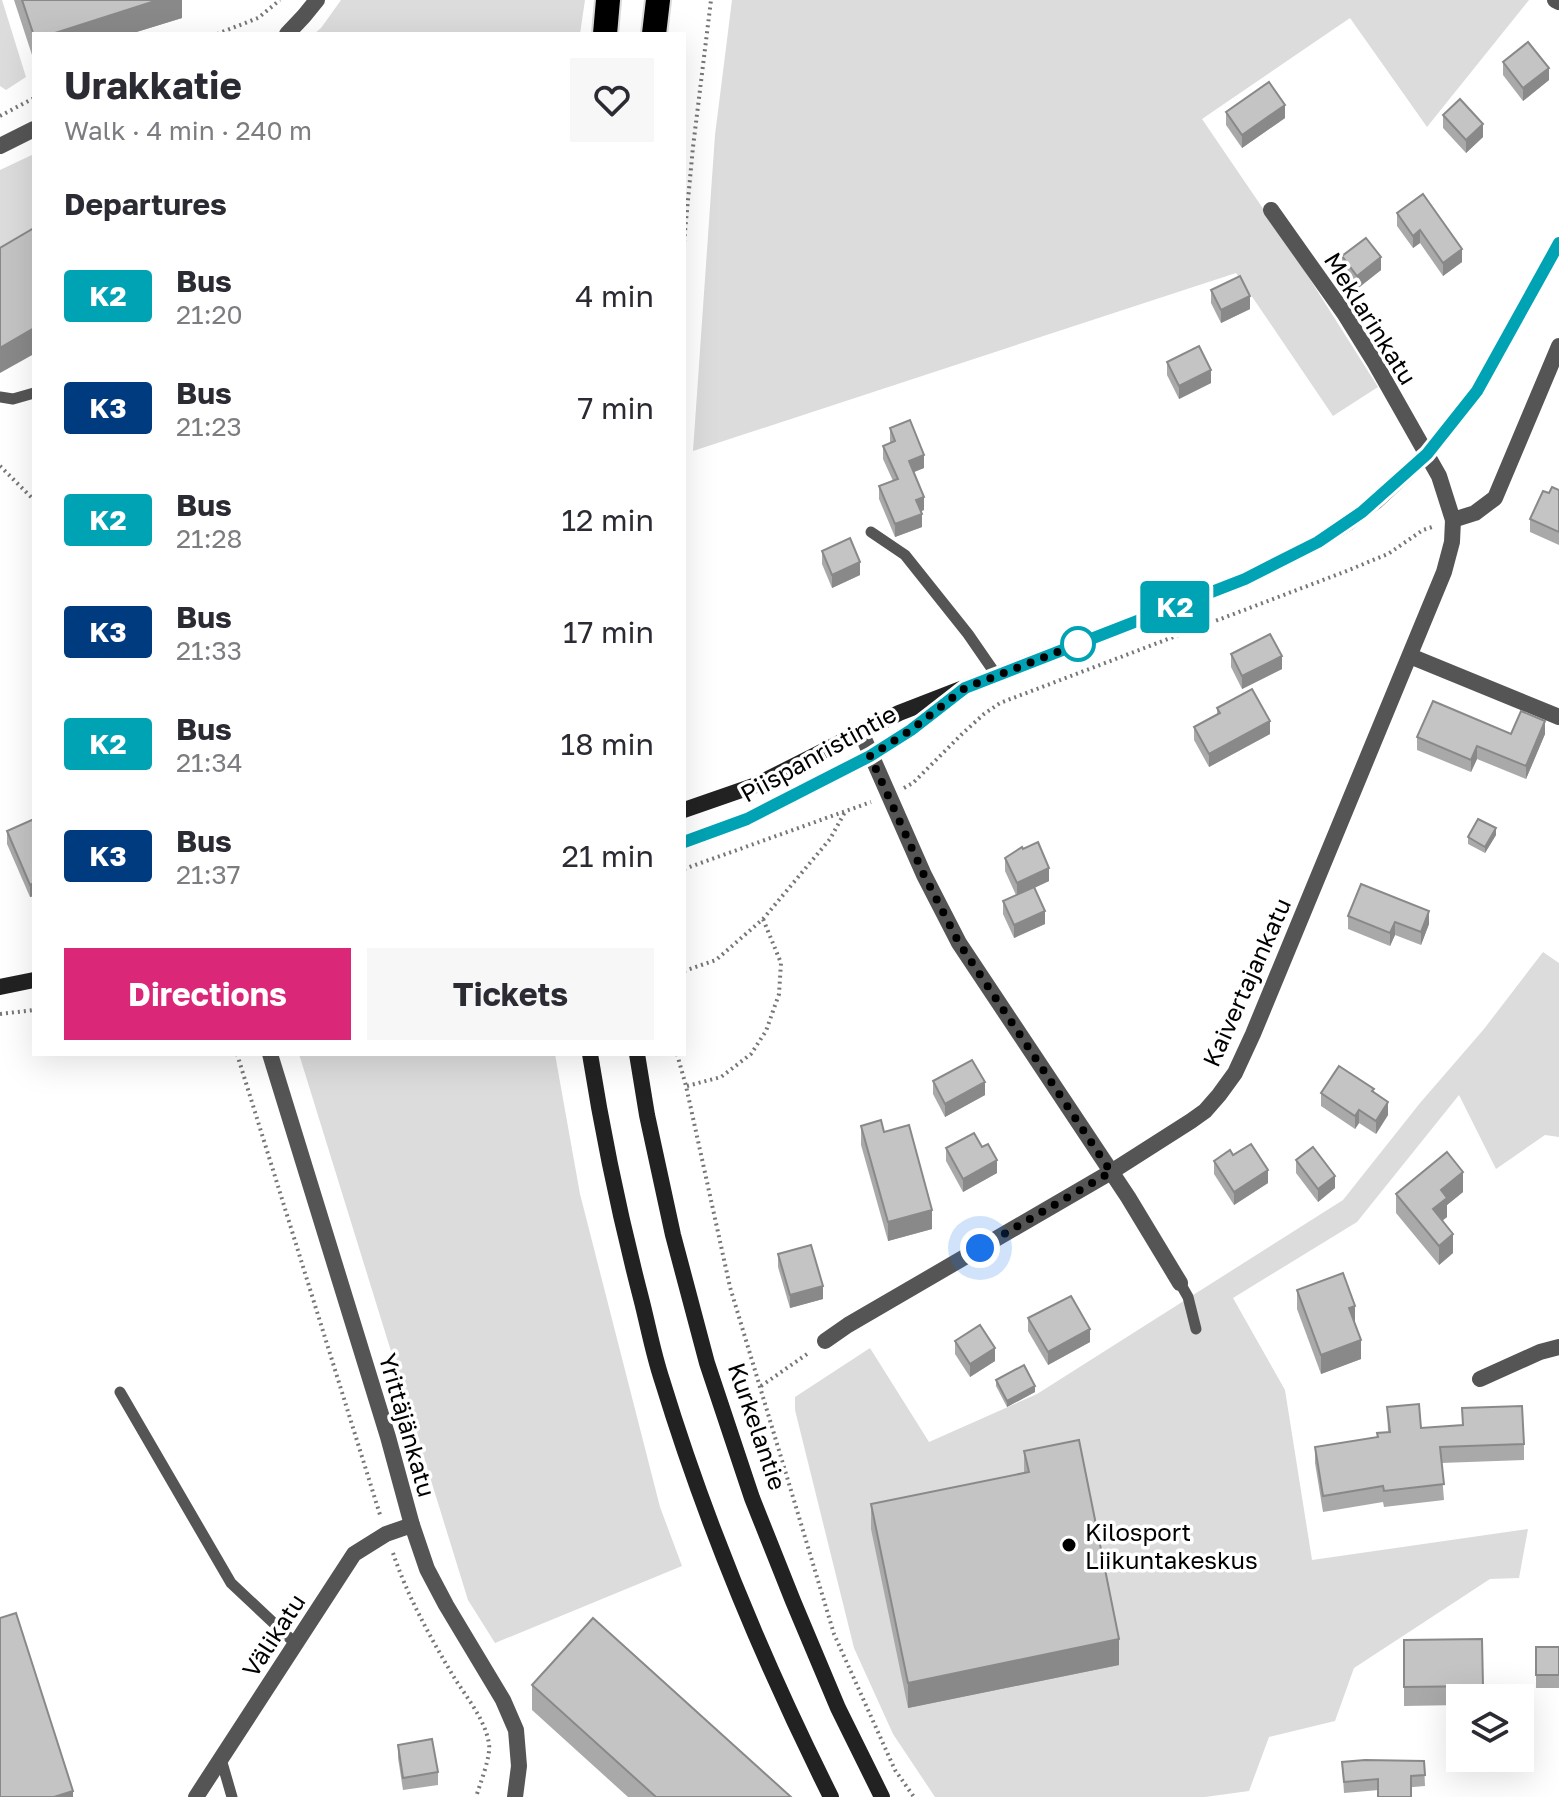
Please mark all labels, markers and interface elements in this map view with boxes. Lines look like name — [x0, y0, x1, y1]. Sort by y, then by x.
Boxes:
button: heart — [570, 58, 654, 142]
text: Urakkatie — [64, 62, 242, 107]
text: Walk · 4 min · 240 m — [64, 115, 312, 146]
text: Departures — [64, 186, 227, 222]
street label: Meklarinkatu — [1319, 246, 1423, 390]
text: Bus — [176, 263, 232, 299]
text: 4 min — [575, 278, 654, 314]
text: K2 — [89, 279, 127, 312]
text: 21:20 — [176, 299, 243, 330]
text: Bus — [176, 375, 232, 411]
text: 7 min — [578, 390, 654, 426]
text: K3 — [89, 391, 127, 424]
text: 21:23 — [176, 411, 242, 442]
text: Bus — [176, 487, 232, 523]
text: 12 min — [562, 502, 654, 538]
text: K2 — [89, 503, 127, 536]
text: 21:28 — [176, 523, 242, 554]
line badge: K2 — [1139, 581, 1211, 633]
text: K2 — [1156, 590, 1194, 623]
text: Bus — [176, 599, 232, 635]
text: 17 min — [563, 614, 654, 650]
text: K3 — [89, 615, 127, 648]
unlabelled marker — [1061, 627, 1095, 661]
text: 21:33 — [176, 635, 242, 666]
street label: Piispanristintie — [735, 698, 901, 808]
text: Bus — [176, 711, 232, 747]
text: 18 min — [561, 726, 654, 762]
text: K2 — [89, 727, 127, 760]
text: 21:34 — [176, 747, 243, 778]
text: Bus — [176, 823, 232, 859]
text: 21 min — [562, 838, 654, 874]
text: K3 — [89, 839, 127, 872]
text: 21:37 — [176, 859, 240, 890]
street label: Kaivertajankatu — [1196, 893, 1296, 1071]
button: Directions — [64, 948, 351, 1040]
button: Tickets — [367, 948, 654, 1040]
your location — [960, 1228, 1000, 1268]
street label: Yrittäjänkatu — [374, 1350, 442, 1500]
street label: Kurkelantie — [723, 1359, 793, 1493]
place label: Kilosport Liikuntakeskus — [1085, 1517, 1258, 1574]
marker: Kilosport Liikuntakeskus — [1060, 1536, 1078, 1554]
street label: Välikatu — [235, 1588, 311, 1682]
map controls — [1446, 1684, 1534, 1772]
button: layers — [1446, 1684, 1534, 1772]

